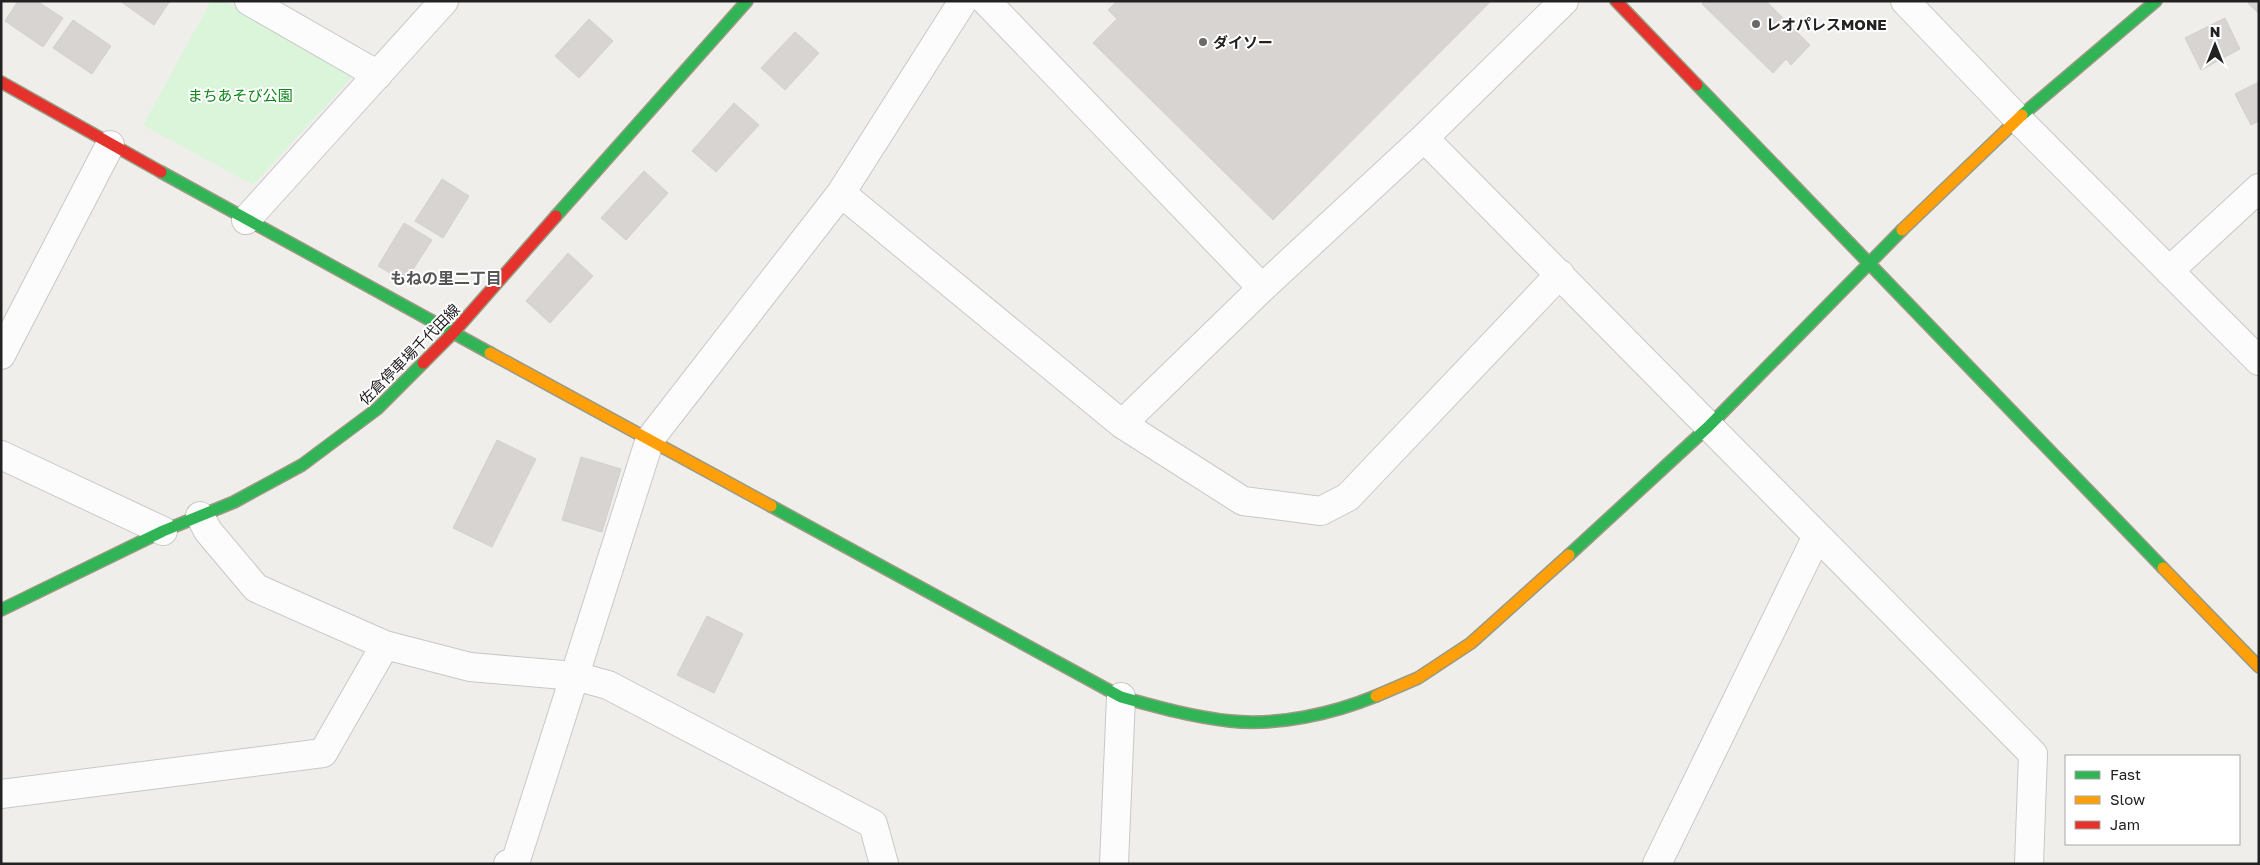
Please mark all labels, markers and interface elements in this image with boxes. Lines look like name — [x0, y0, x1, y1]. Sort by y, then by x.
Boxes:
place label: レオパレスMONE — [1766, 15, 1887, 33]
marker: レオパレスMONE — [1750, 18, 1762, 30]
north arrow — [2190, 20, 2240, 70]
text: N — [2210, 23, 2220, 40]
place label: ダイソー — [1213, 33, 1273, 51]
marker: ダイソー — [1197, 36, 1209, 48]
park label: まちあそび公園 — [187, 86, 293, 104]
district label: もねの里二丁目 — [390, 268, 502, 288]
street label: 佐倉停車場千代田線 — [355, 300, 463, 408]
legend — [2065, 755, 2240, 845]
text: Fast — [2110, 765, 2141, 783]
text: Slow — [2110, 790, 2145, 808]
text: Jam — [2110, 815, 2140, 833]

